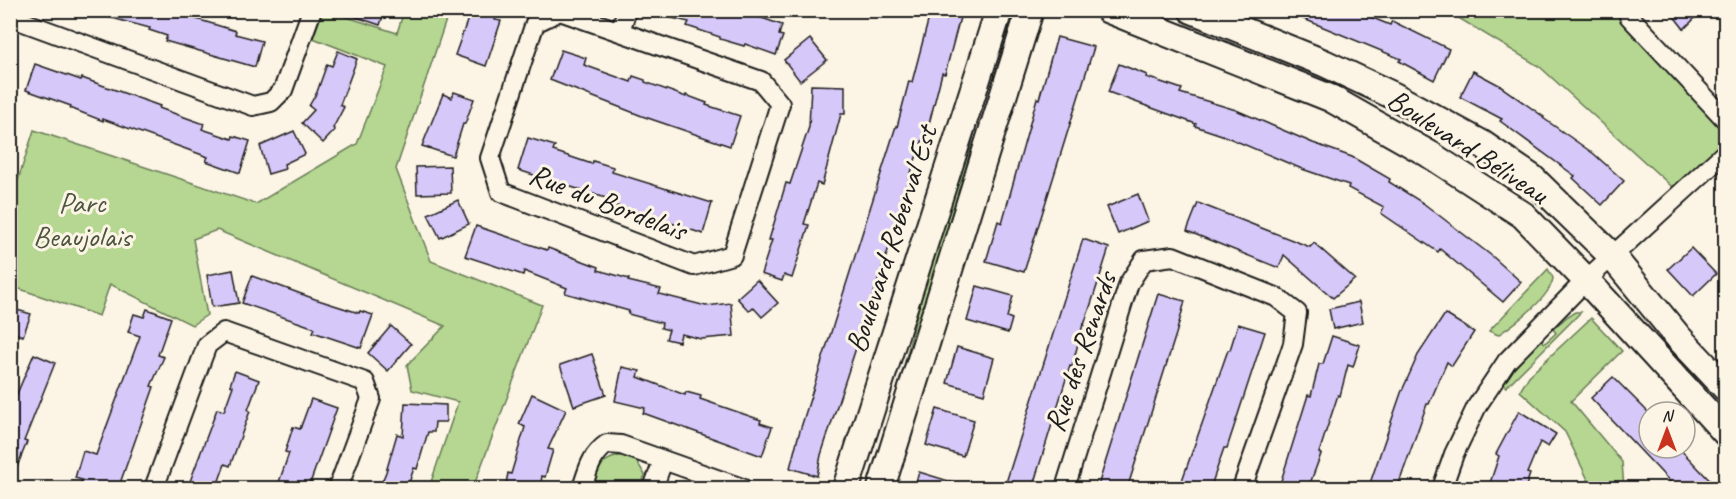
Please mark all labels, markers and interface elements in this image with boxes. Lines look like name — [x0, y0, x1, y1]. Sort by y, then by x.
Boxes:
street label: Boulevard Béliveau — [1380, 80, 1557, 213]
street label: Boulevard Roberval Est — [836, 118, 946, 357]
street label: Rue du Bordelais — [524, 155, 695, 250]
park label: Parc Beaujolais — [33, 183, 134, 255]
street label: Rue des Renards — [1035, 265, 1126, 437]
north arrow — [1637, 400, 1697, 460]
text: N — [1662, 406, 1675, 426]

